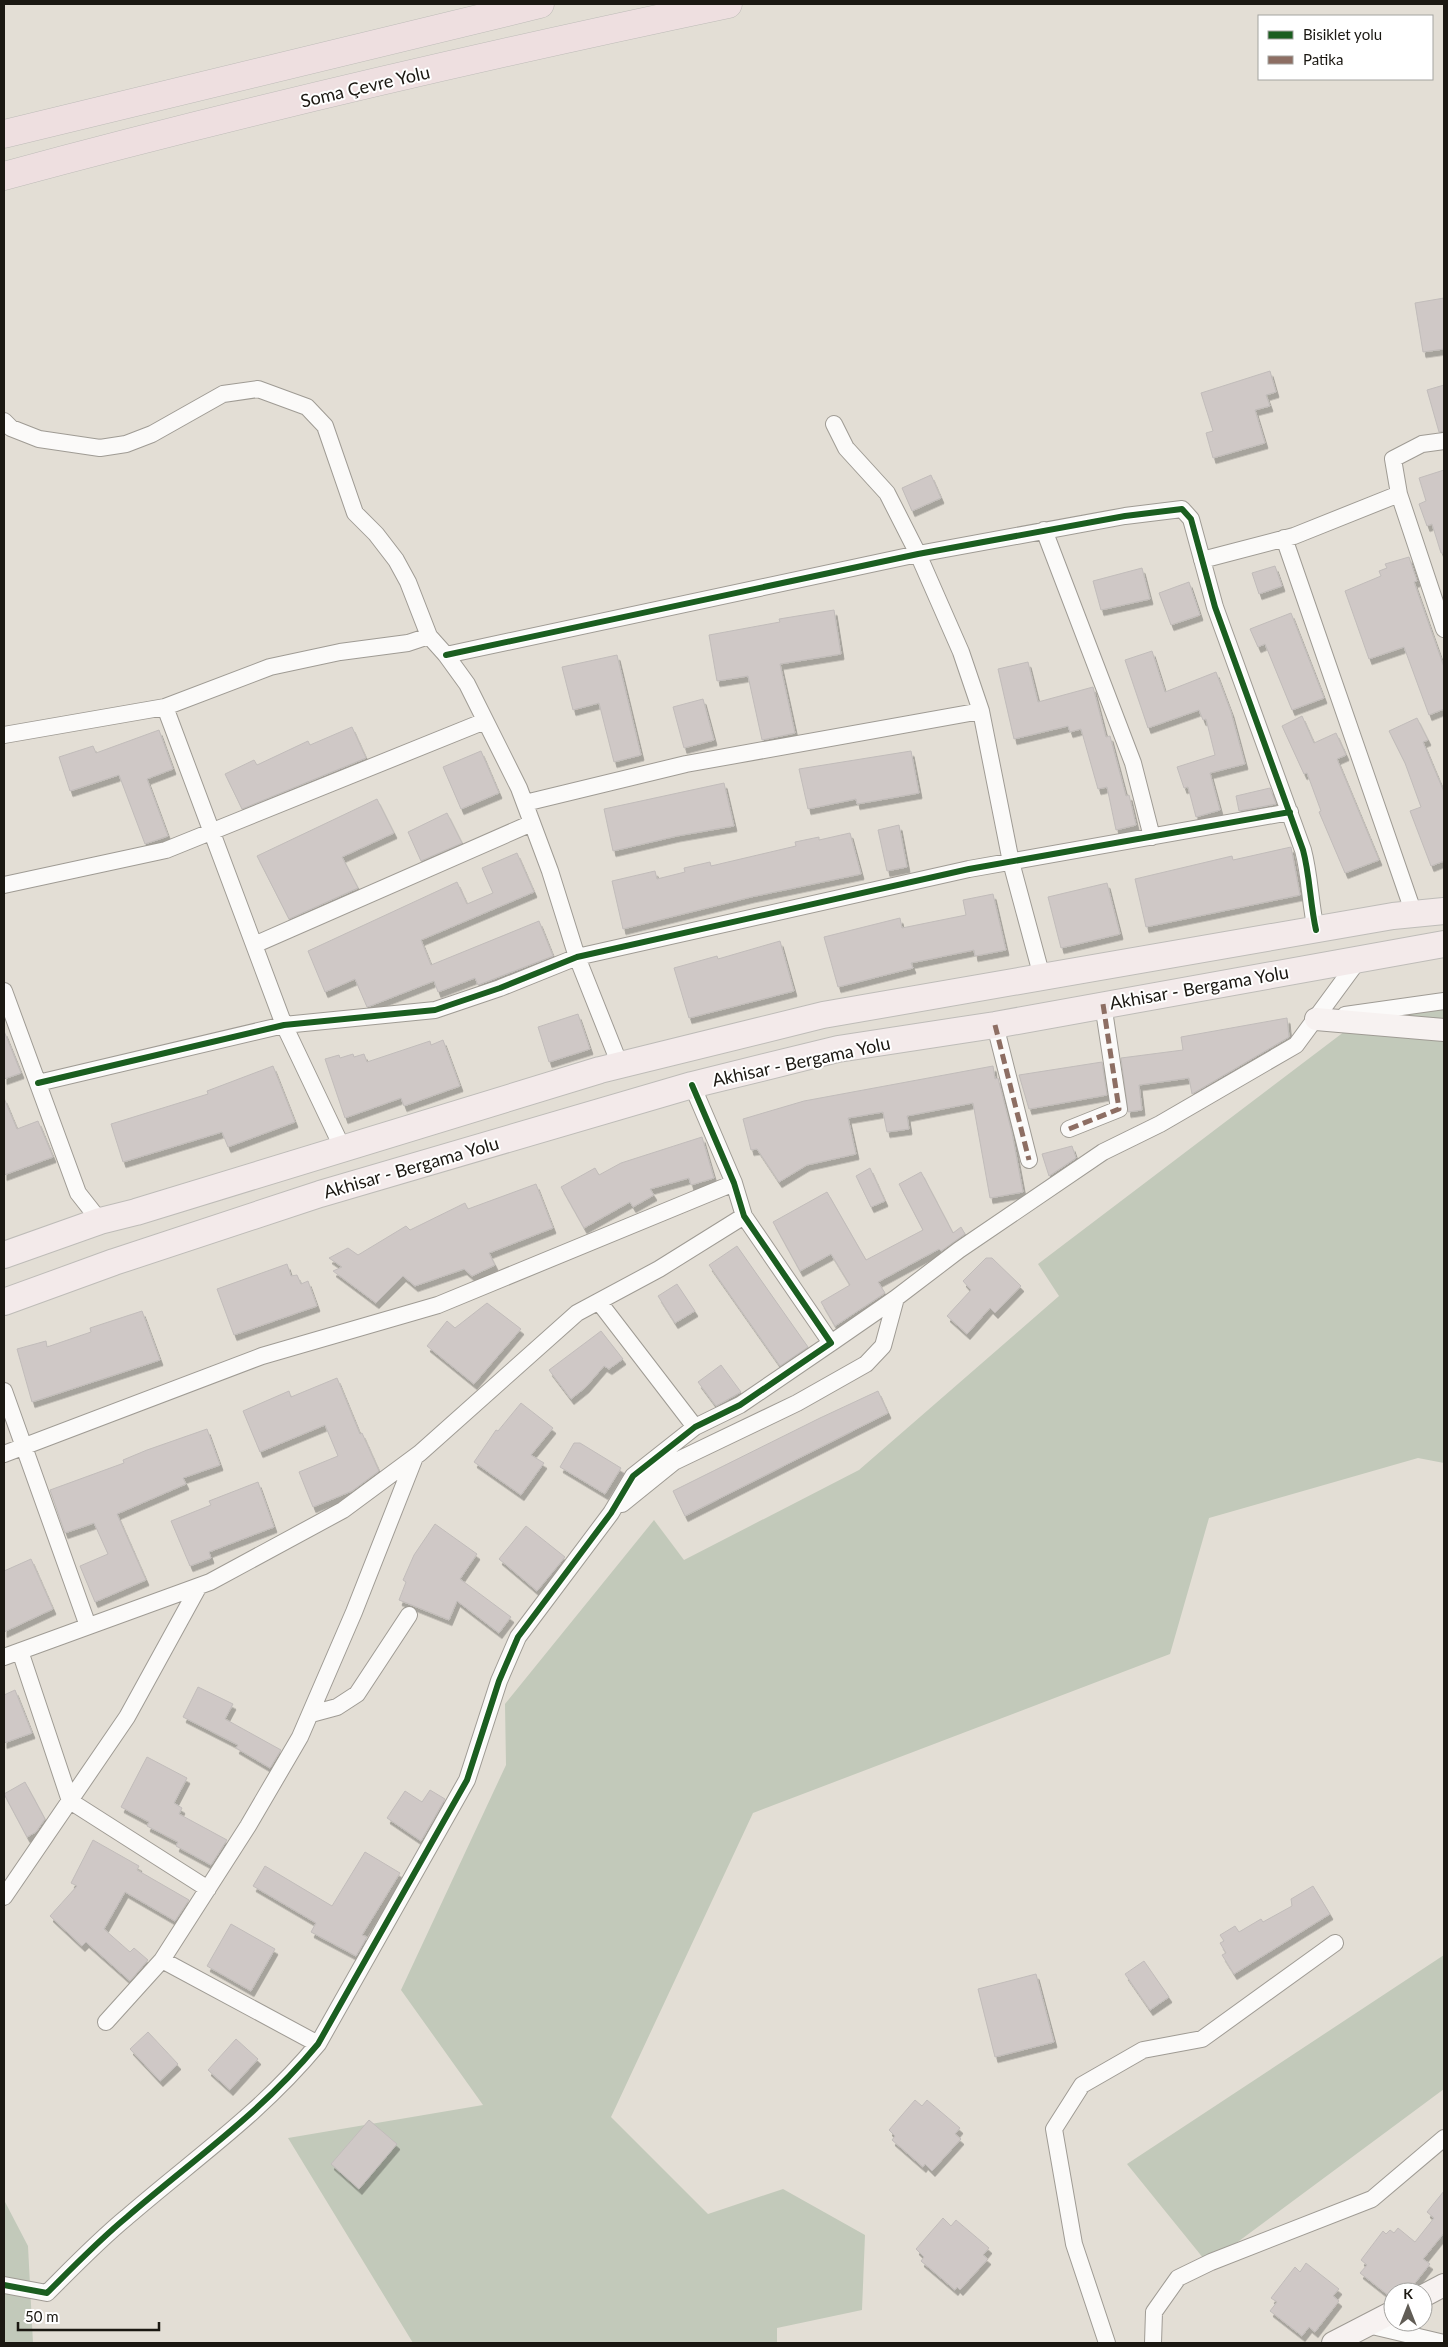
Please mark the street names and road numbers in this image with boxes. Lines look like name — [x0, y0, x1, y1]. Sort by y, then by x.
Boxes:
street label: Soma Çevre Yolu — [298, 60, 432, 112]
street label: Akhisar - Bergama Yolu — [1108, 960, 1290, 1014]
street label: Akhisar - Bergama Yolu — [710, 1031, 892, 1091]
street label: Akhisar - Bergama Yolu — [321, 1131, 501, 1203]

